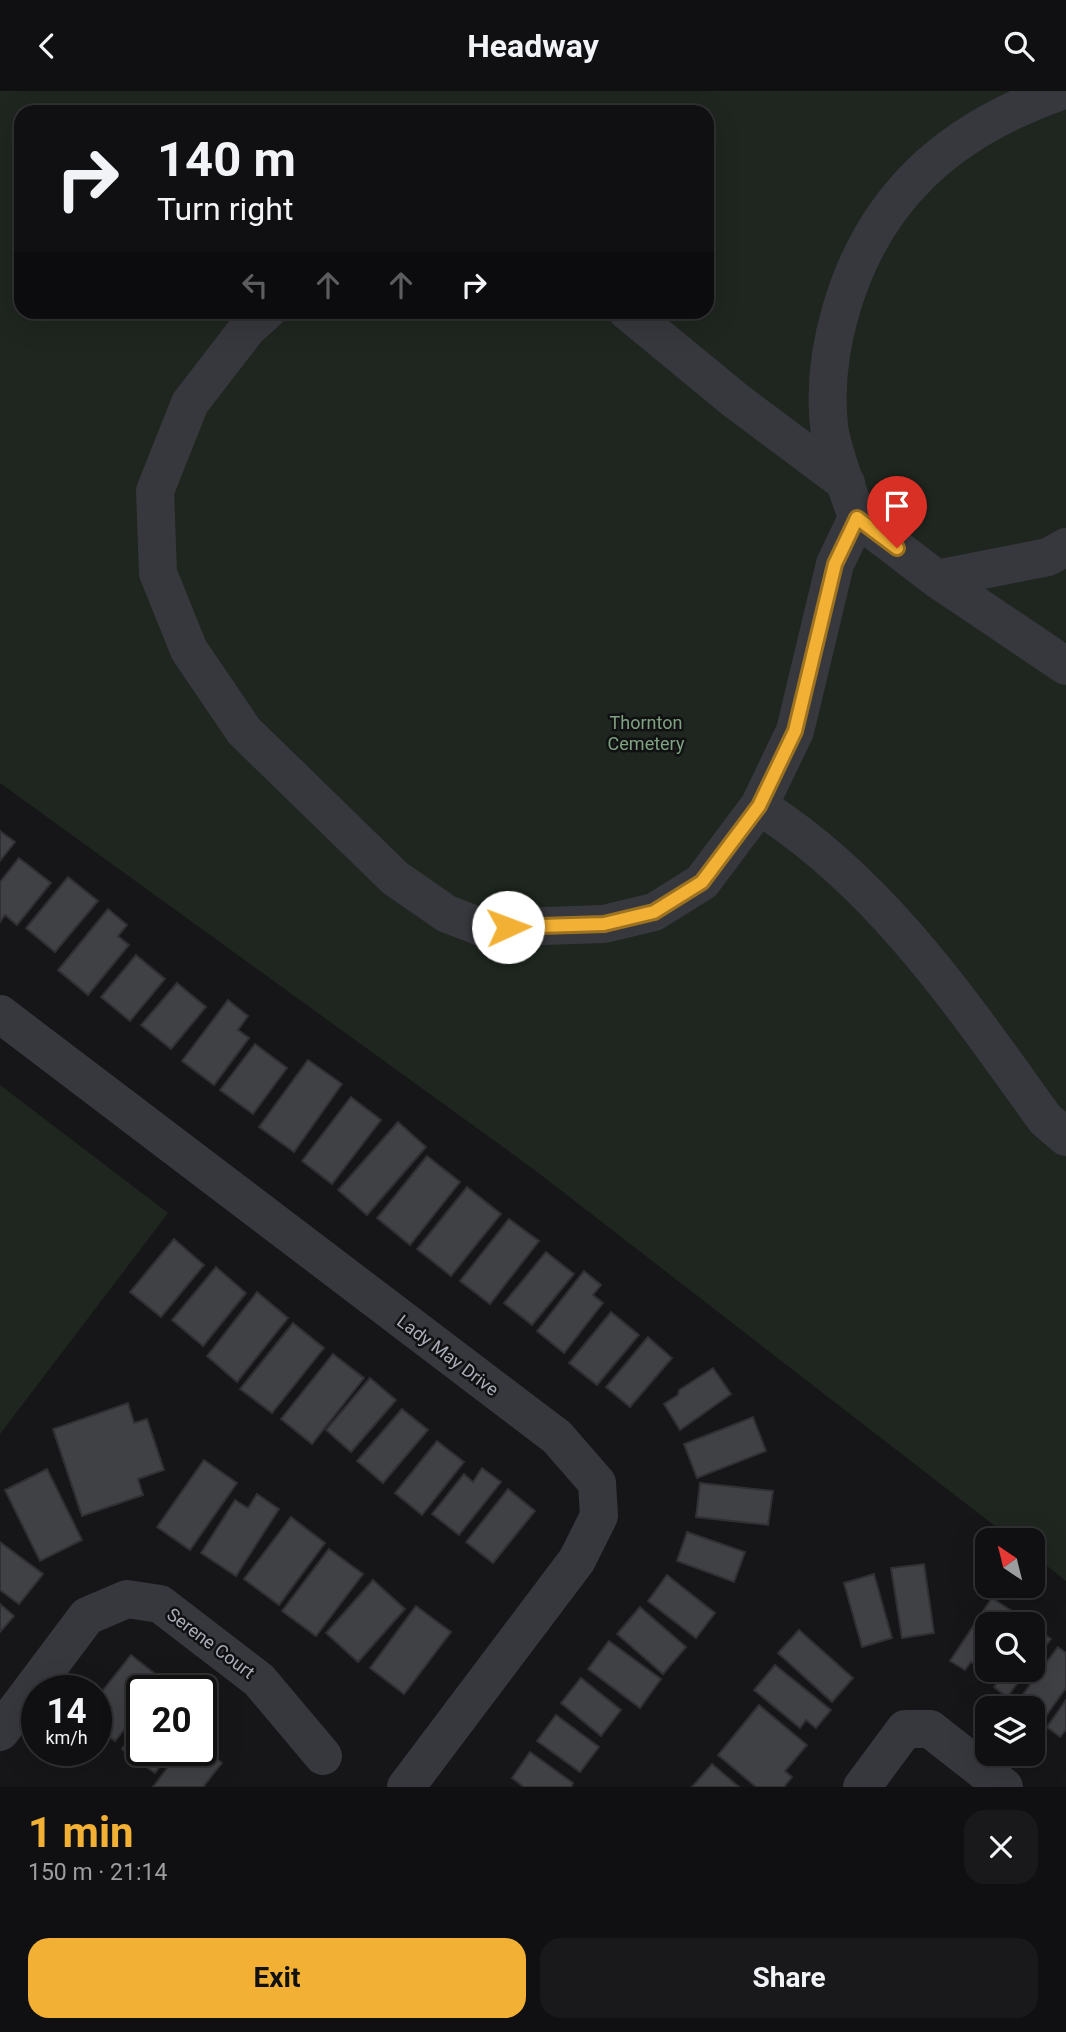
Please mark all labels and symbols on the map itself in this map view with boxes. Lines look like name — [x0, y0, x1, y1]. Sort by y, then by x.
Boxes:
pin — [867, 476, 927, 548]
park label: Thornton Cemetery — [608, 712, 685, 754]
position arrow — [471, 890, 545, 964]
street label: Lady May Drive — [393, 1310, 503, 1400]
north arrow — [975, 1528, 1045, 1598]
street label: Serene Court — [163, 1603, 259, 1683]
speed limit sign: 20 — [126, 1675, 217, 1766]

